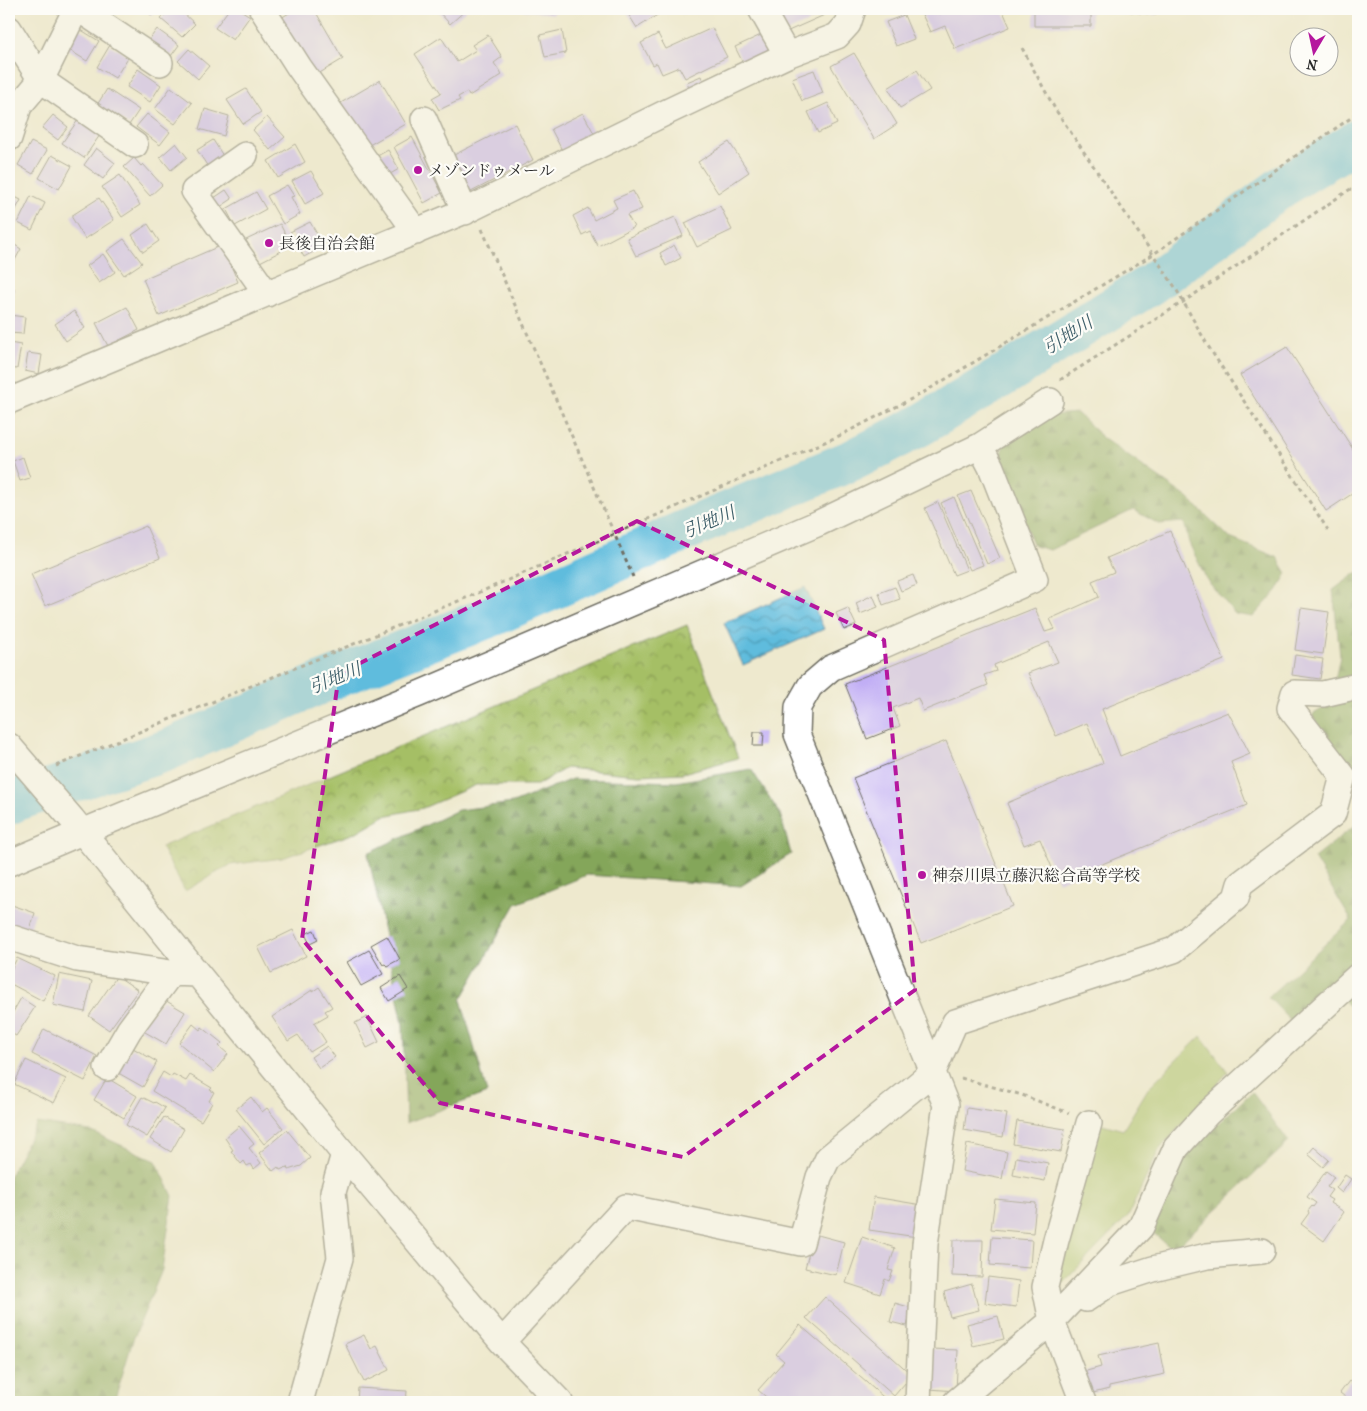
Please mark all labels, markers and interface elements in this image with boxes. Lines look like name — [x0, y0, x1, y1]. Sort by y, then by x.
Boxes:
north arrow — [1290, 28, 1340, 78]
text: N — [1305, 55, 1319, 74]
place label: メゾンドゥメール — [428, 161, 555, 180]
marker: メゾンドゥメール — [412, 164, 424, 176]
place label: 長後自治会館 — [279, 234, 375, 253]
marker: 長後自治会館 — [263, 237, 275, 249]
water label: 引地川 — [1040, 311, 1098, 359]
water label: 引地川 — [680, 501, 740, 543]
water label: 引地川 — [306, 658, 366, 698]
place label: 神奈川県立藤沢総合高等学校 — [932, 866, 1140, 885]
marker: 神奈川県立藤沢総合高等学校 — [916, 869, 928, 881]

